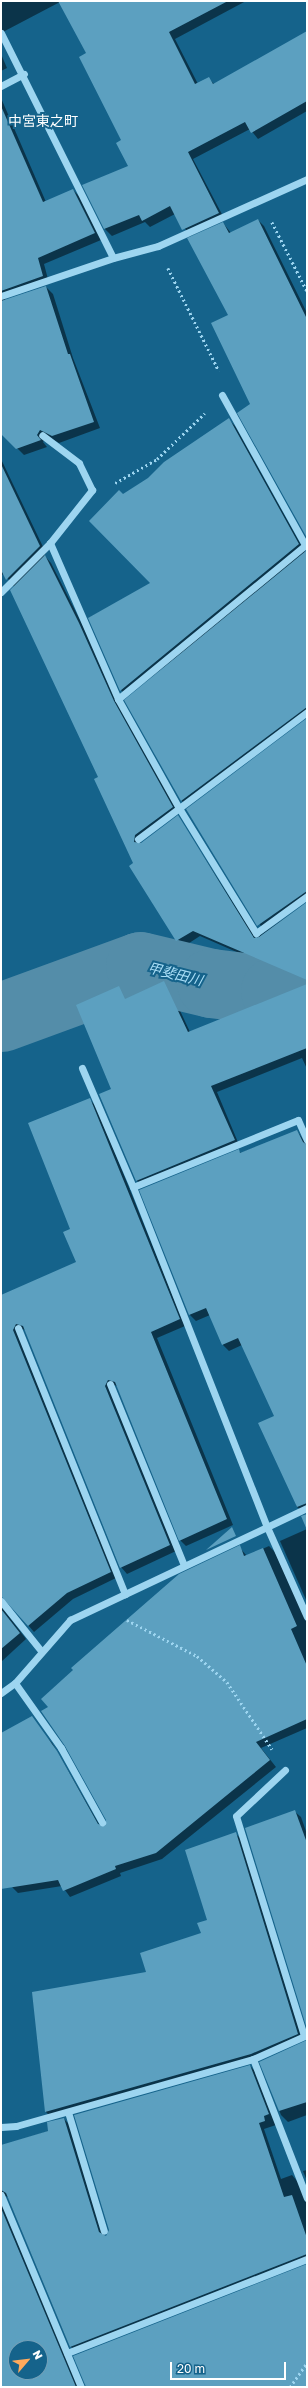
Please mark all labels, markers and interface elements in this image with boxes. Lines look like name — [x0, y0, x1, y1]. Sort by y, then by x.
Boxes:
district label: 中宮東之町 — [8, 113, 78, 129]
water label: 甲斐田川 — [146, 959, 204, 989]
north arrow — [8, 2340, 48, 2380]
text: N — [30, 2348, 46, 2361]
scale bar — [172, 2354, 288, 2380]
text: 20 m — [177, 2361, 205, 2376]

